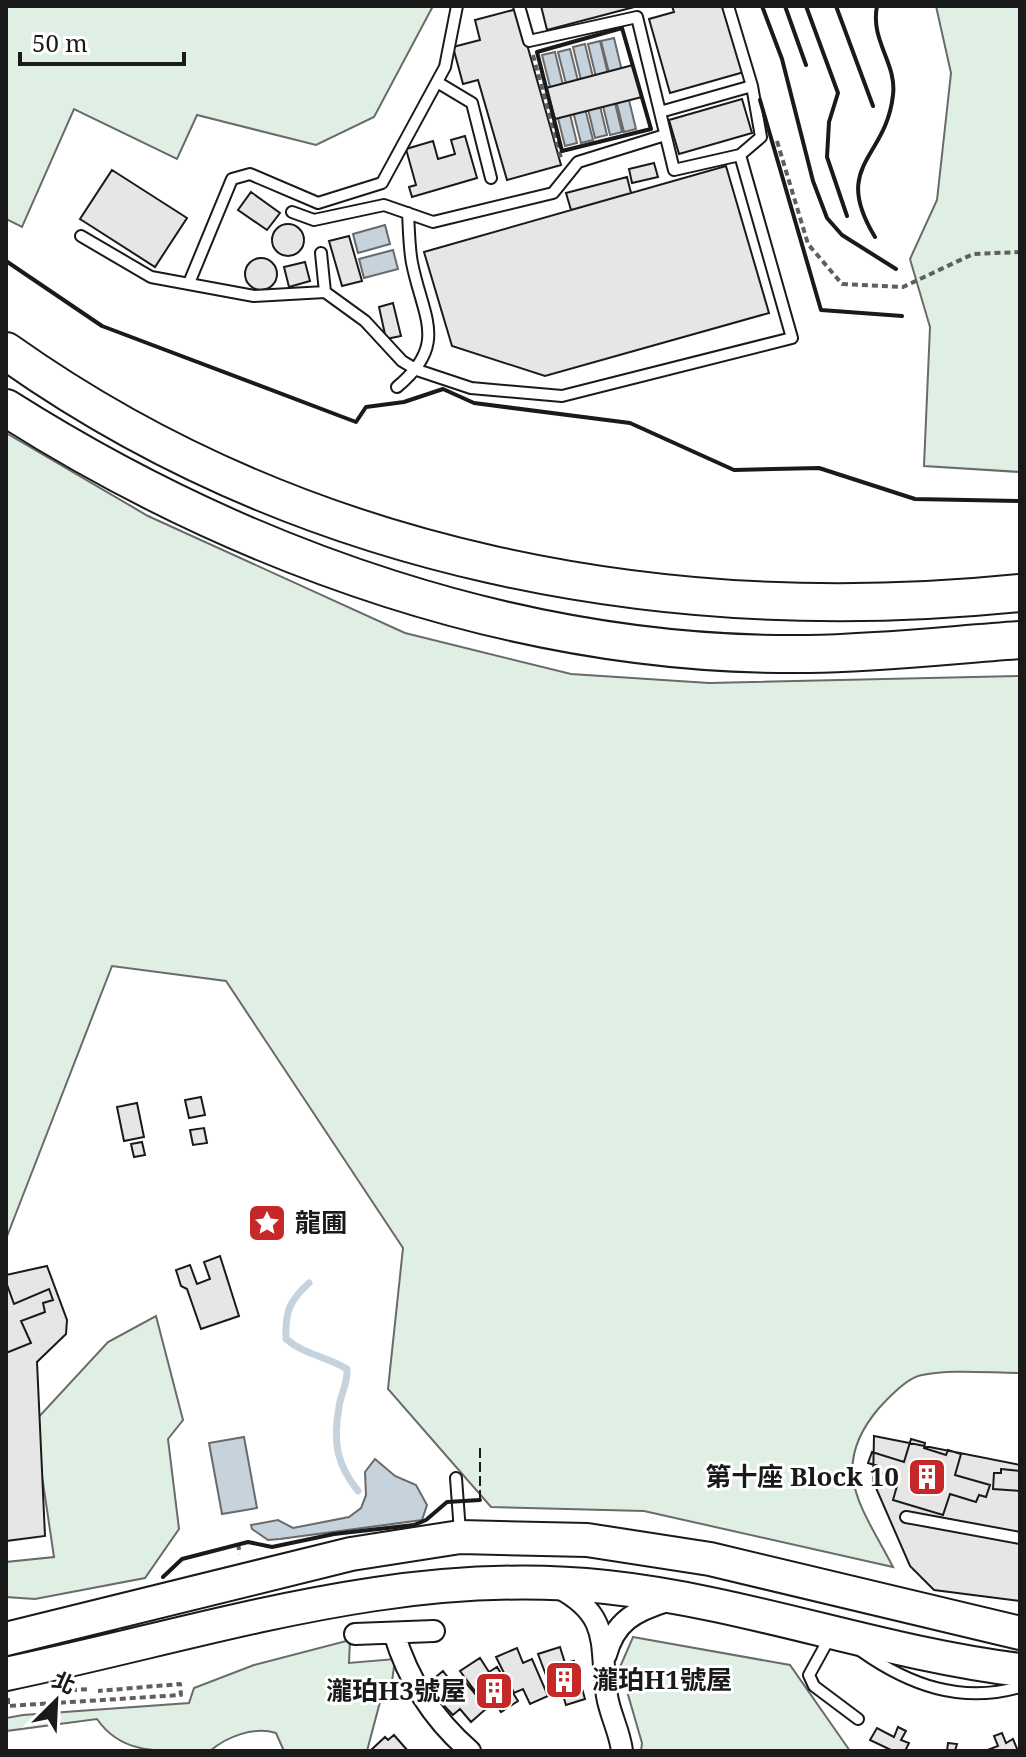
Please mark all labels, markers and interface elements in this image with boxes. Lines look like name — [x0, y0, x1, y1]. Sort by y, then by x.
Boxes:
scale bar — [20, 16, 184, 66]
text: 50 m — [32, 26, 88, 59]
place icon: 龍圃 — [246, 1202, 288, 1244]
place label: 龍圃 — [295, 1204, 347, 1240]
building icon: 第十座 Block 10 — [906, 1456, 948, 1498]
place label: 第十座 Block 10 — [705, 1458, 899, 1494]
building icon: 瀧珀H1號屋 — [543, 1659, 585, 1701]
north arrow — [16, 1661, 96, 1741]
place label: 瀧珀H1號屋 — [592, 1661, 732, 1697]
text: 北 — [48, 1664, 81, 1700]
building icon: 瀧珀H3號屋 — [473, 1670, 515, 1712]
place label: 瀧珀H3號屋 — [326, 1672, 466, 1708]

